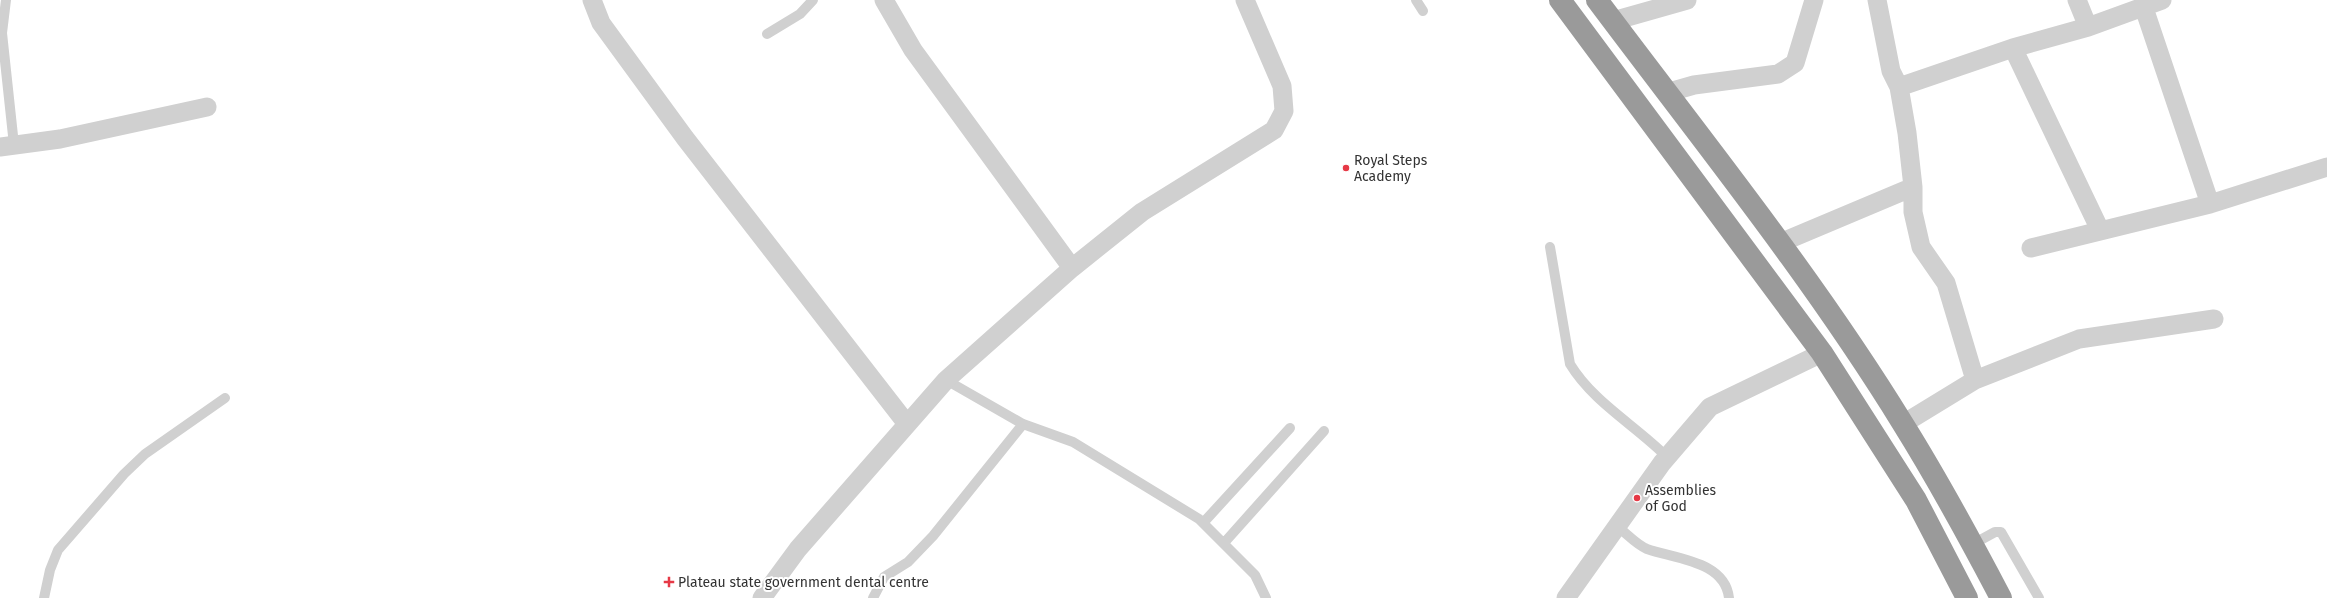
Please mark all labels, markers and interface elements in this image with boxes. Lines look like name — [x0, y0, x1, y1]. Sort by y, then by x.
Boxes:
place label: Royal Steps Academy — [1354, 152, 1428, 185]
marker: Royal Steps Academy — [1341, 163, 1351, 173]
place label: Assemblies of God — [1645, 482, 1717, 515]
marker: Assemblies of God — [1632, 493, 1642, 503]
place label: Plateau state government dental centre — [678, 574, 929, 591]
marker: Plateau state government dental centre — [663, 576, 675, 588]

